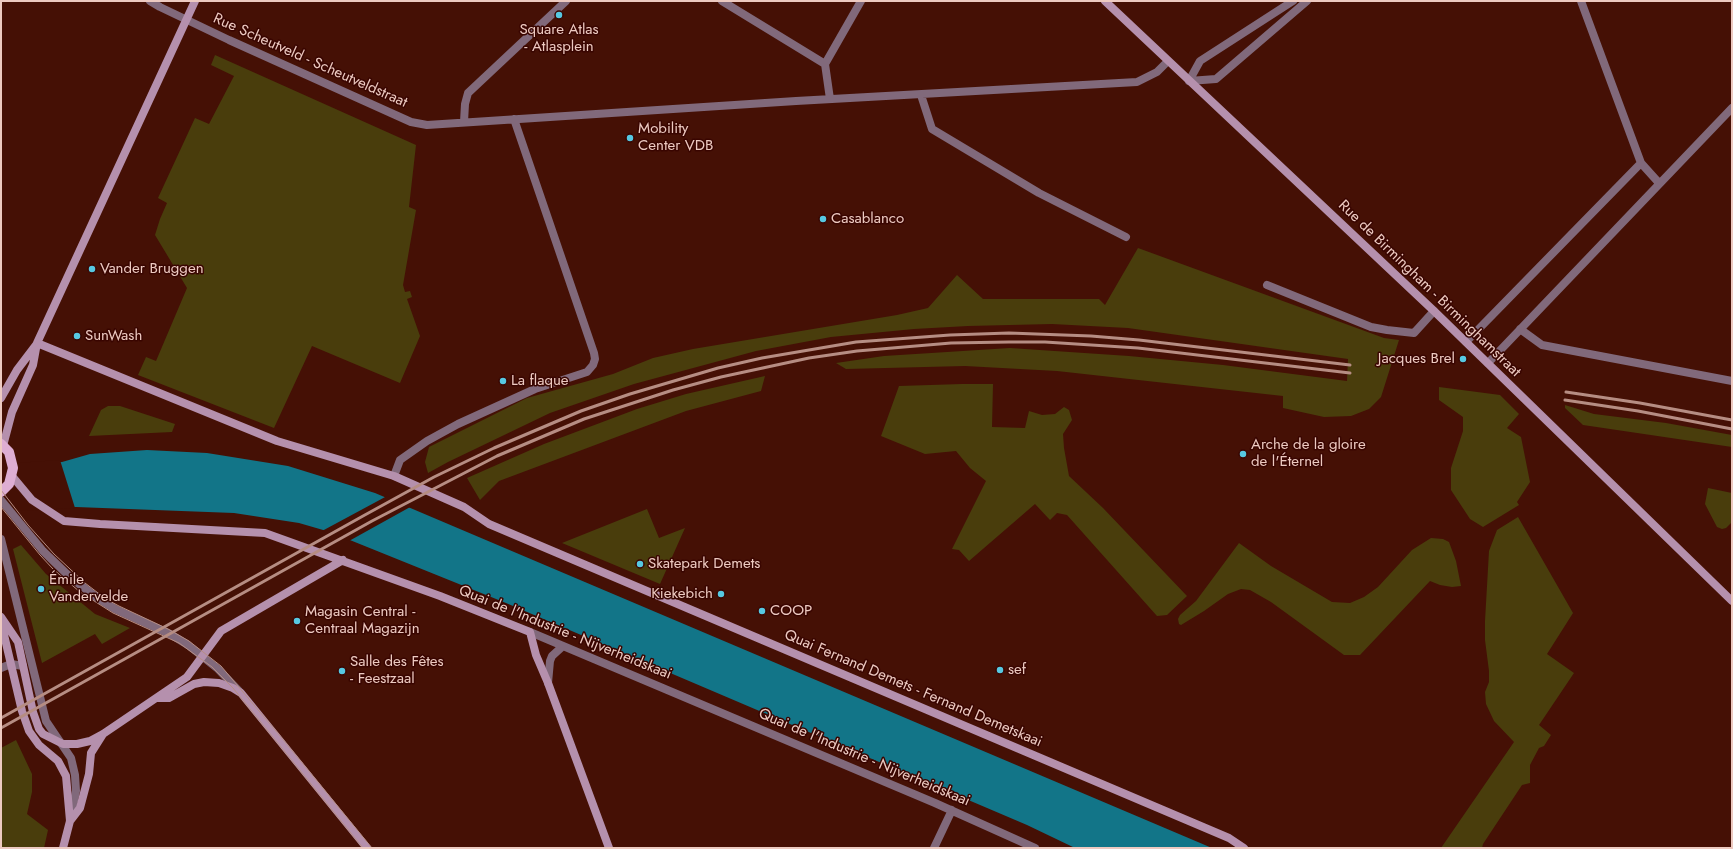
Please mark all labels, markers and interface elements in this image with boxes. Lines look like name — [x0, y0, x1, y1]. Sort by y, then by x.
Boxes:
street label: Rue Scheutveld - Scheutveldstraat — [210, 10, 410, 112]
marker: Square Atlas - Atlasplein — [554, 10, 564, 20]
place label: Square Atlas - Atlasplein — [519, 21, 599, 56]
place label: Mobility Center VDB — [638, 120, 713, 155]
marker: Mobility Center VDB — [625, 133, 635, 143]
street label: Rue de Birmingham - Birminghamstraat — [1334, 197, 1524, 381]
place label: Casablanco — [831, 210, 904, 228]
marker: Casablanco — [818, 214, 828, 224]
place label: Vander Bruggen — [100, 260, 203, 278]
marker: Vander Bruggen — [87, 264, 97, 274]
place label: SunWash — [85, 327, 142, 345]
marker: SunWash — [72, 331, 82, 341]
place label: Jacques Brel — [1378, 350, 1455, 368]
marker: Jacques Brel — [1458, 354, 1468, 364]
place label: La flaque — [511, 372, 569, 390]
marker: La flaque — [498, 376, 508, 386]
place label: Arche de la gloire de l'Éternel — [1251, 436, 1366, 471]
marker: Arche de la gloire de l'Éternel — [1238, 449, 1248, 459]
place label: Skatepark Demets — [648, 555, 760, 573]
marker: Skatepark Demets — [635, 559, 645, 569]
place label: Émile Vandervelde — [49, 571, 128, 606]
street label: Quai de l'Industrie - Nijverheidskaai — [456, 582, 674, 684]
marker: Émile Vandervelde — [36, 584, 46, 594]
place label: Kiekebich — [651, 585, 713, 603]
marker: Kiekebich — [716, 589, 726, 599]
place label: COOP — [770, 602, 812, 620]
place label: Magasin Central - Centraal Magazijn — [305, 603, 420, 638]
marker: COOP — [757, 606, 767, 616]
marker: Magasin Central - Centraal Magazijn — [292, 616, 302, 626]
street label: Quai Fernand Demets - Fernand Demetskaai — [781, 626, 1045, 752]
place label: Salle des Fêtes - Feestzaal — [350, 653, 444, 688]
place label: sef — [1008, 661, 1026, 679]
marker: sef — [995, 665, 1005, 675]
marker: Salle des Fêtes - Feestzaal — [337, 666, 347, 676]
street label: Quai de l'Industrie - Nijverheidskaai — [756, 705, 972, 811]

